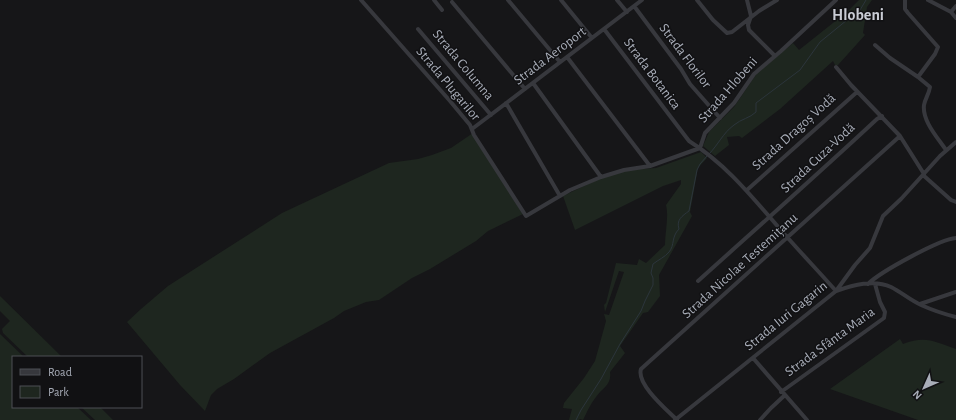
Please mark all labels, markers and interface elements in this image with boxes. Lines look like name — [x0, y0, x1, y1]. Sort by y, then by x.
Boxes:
district label: Hlobeni — [832, 7, 884, 23]
street label: Strada Florilor — [656, 21, 714, 91]
street label: Strada Aeroport — [511, 24, 589, 88]
street label: Strada Columna — [430, 27, 497, 103]
street label: Strada Botanica — [621, 36, 684, 113]
street label: Strada Plugarilor — [413, 44, 483, 124]
street label: Strada Hlobeni — [696, 54, 760, 126]
street label: Strada Dragoș Vodă — [750, 91, 839, 174]
street label: Strada Cuza-Vodă — [778, 120, 858, 196]
street label: Strada Nicolae Testemițanu — [680, 211, 801, 322]
street label: Strada Iuri Gagarin — [742, 279, 830, 353]
street label: Strada Sfânta Maria — [783, 305, 878, 379]
legend — [12, 356, 142, 408]
text: Road — [48, 366, 72, 378]
north arrow — [904, 368, 944, 408]
text: Park — [48, 386, 69, 398]
text: N — [911, 388, 924, 401]

